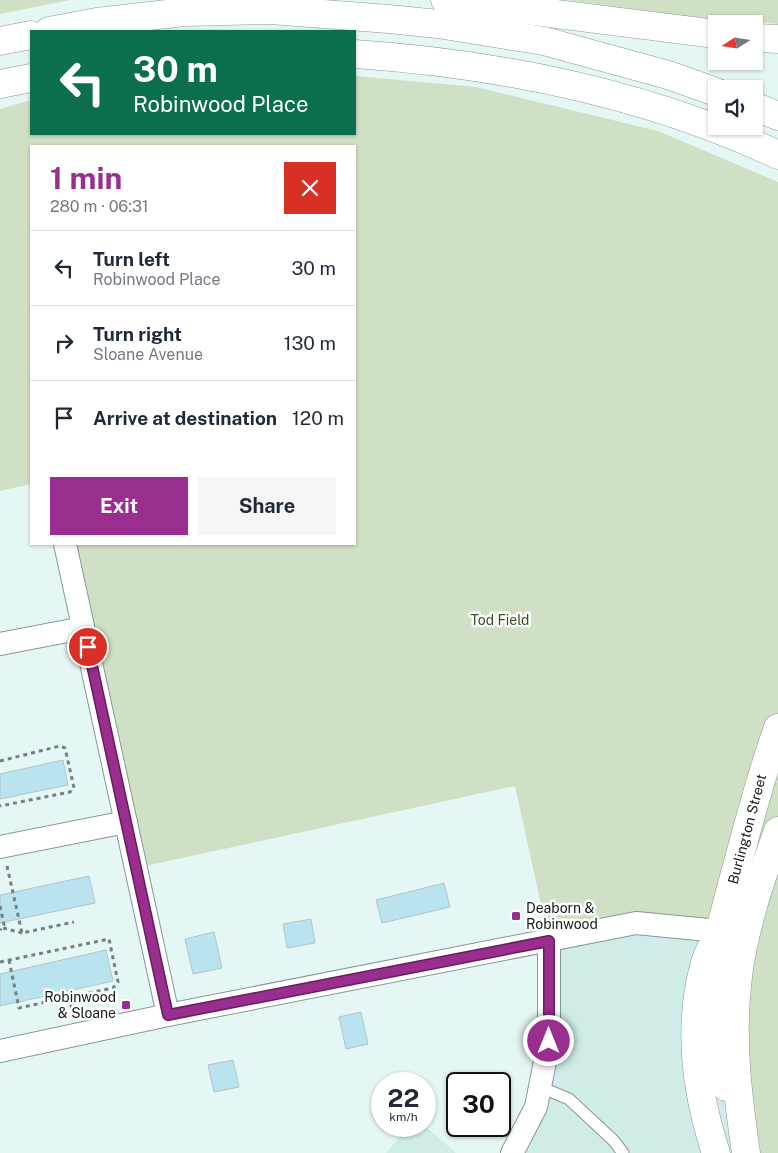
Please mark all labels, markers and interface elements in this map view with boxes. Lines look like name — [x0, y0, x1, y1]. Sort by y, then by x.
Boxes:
north arrow — [708, 15, 762, 70]
map controls — [708, 15, 763, 135]
text: 30 m — [133, 49, 218, 90]
icon: left — [50, 50, 115, 115]
button: sound — [708, 80, 763, 135]
text: Robinwood Place — [133, 91, 308, 117]
text: 1 min — [50, 160, 122, 196]
button: close — [284, 162, 336, 214]
text: 280 m · 06:31 — [50, 197, 149, 216]
text: Turn left — [93, 248, 170, 270]
icon: left — [50, 254, 78, 282]
text: 30 m — [291, 257, 336, 279]
text: Robinwood Place — [93, 270, 221, 289]
text: Turn right — [93, 323, 182, 345]
icon: right — [50, 329, 78, 357]
text: 130 m — [284, 332, 336, 354]
text: Sloane Avenue — [93, 345, 203, 364]
icon: arrive — [50, 404, 78, 432]
text: Arrive at destination — [93, 407, 277, 429]
text: 120 m — [292, 407, 344, 429]
button: Exit — [50, 477, 188, 535]
button: Share — [198, 477, 336, 535]
park label: Tod Field — [471, 612, 529, 628]
pin — [67, 626, 109, 668]
icon: arrive — [74, 633, 102, 661]
street label: Burlington Street — [725, 772, 769, 886]
place label: Deaborn & Robinwood — [526, 900, 598, 932]
marker: Deaborn & Robinwood — [510, 910, 522, 922]
place label: Robinwood & Sloane — [44, 989, 116, 1021]
marker: Robinwood & Sloane — [120, 999, 132, 1011]
position arrow — [522, 1014, 574, 1066]
speed limit sign: 30 — [446, 1072, 511, 1137]
text: 22 — [388, 1083, 419, 1113]
text: km/h — [389, 1110, 418, 1124]

